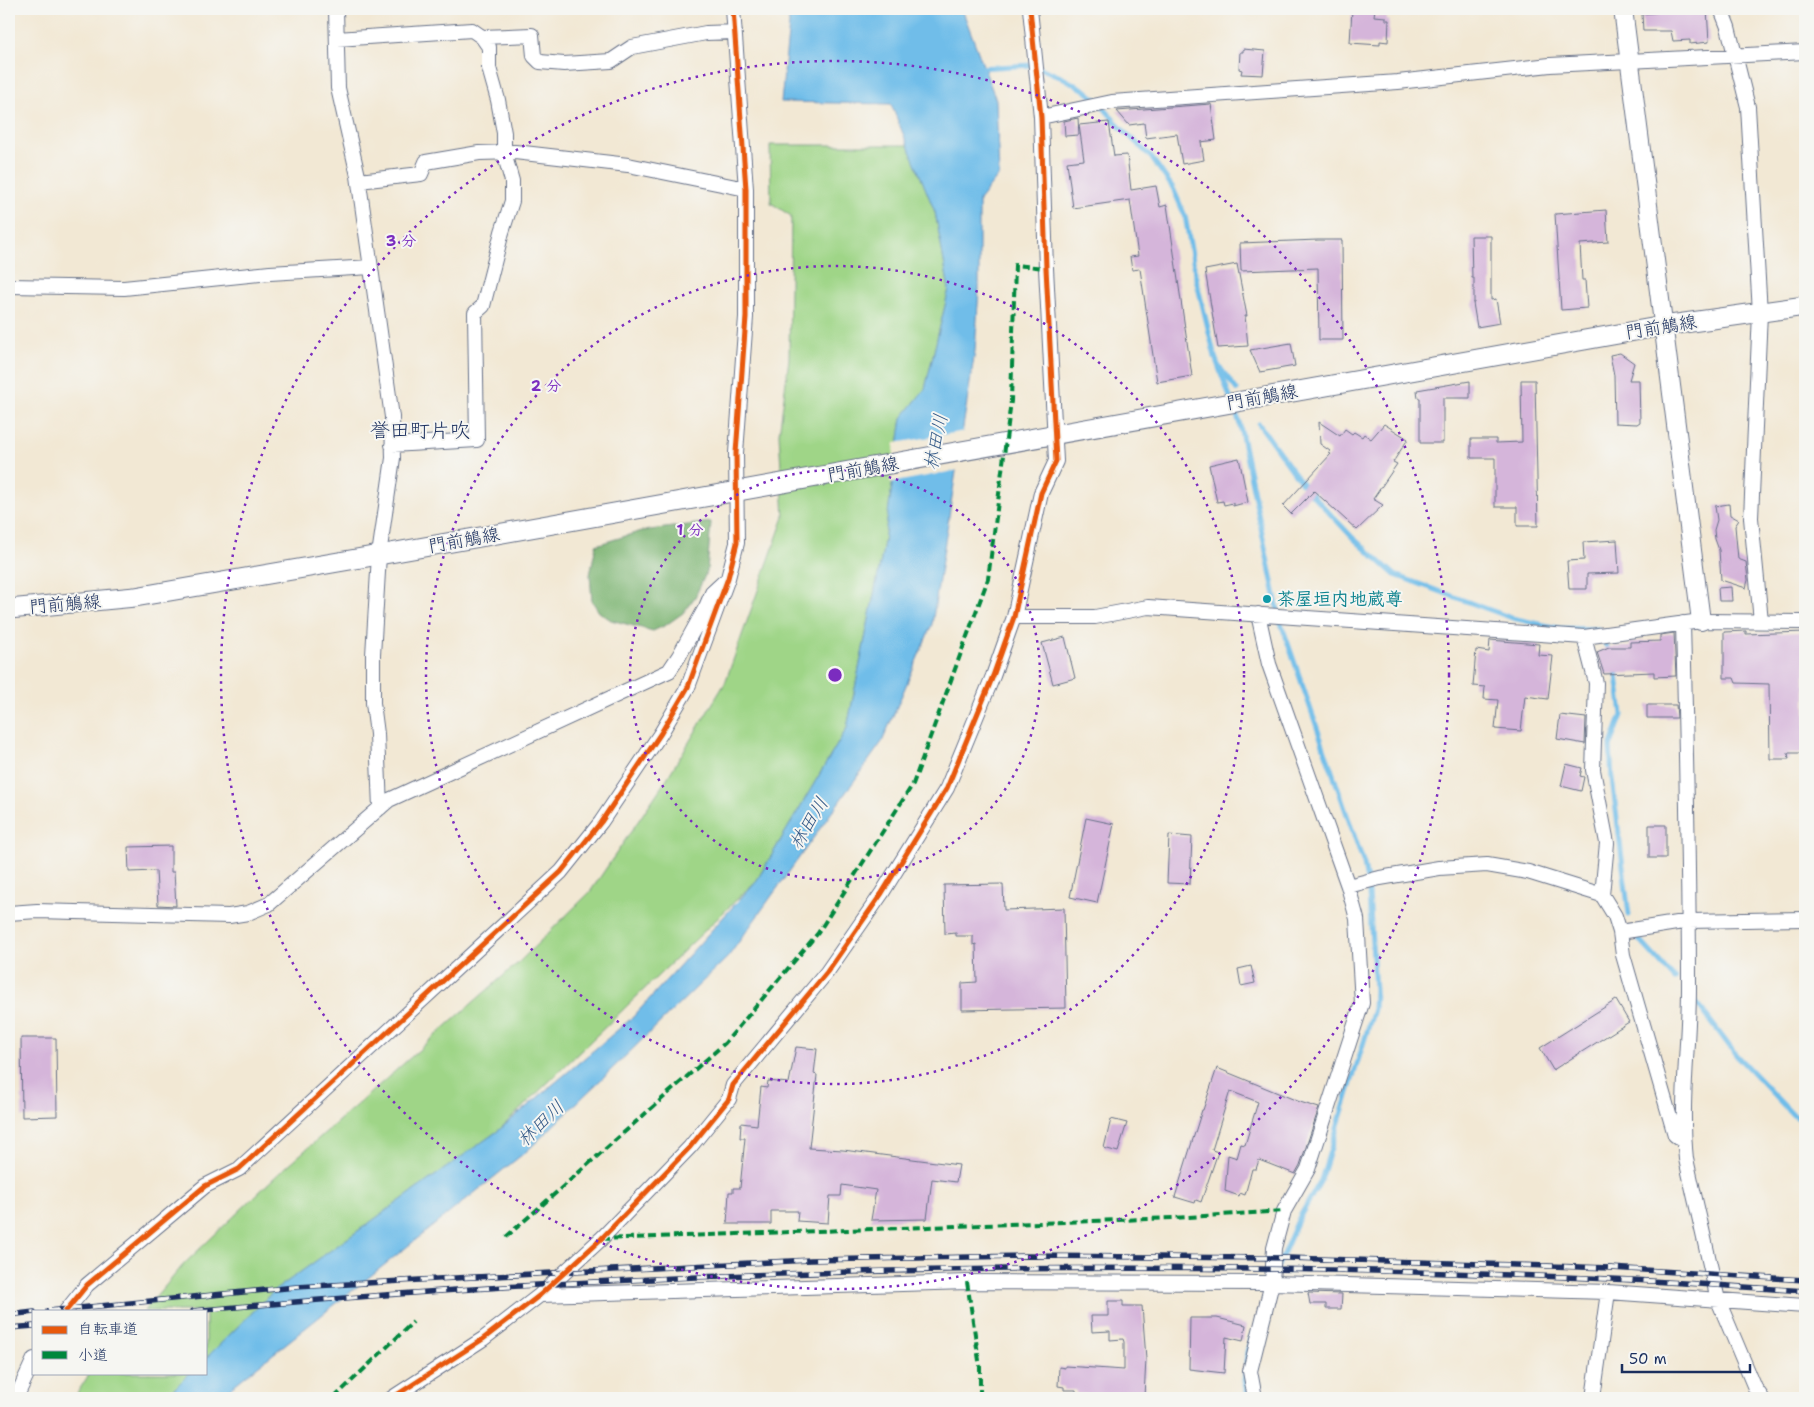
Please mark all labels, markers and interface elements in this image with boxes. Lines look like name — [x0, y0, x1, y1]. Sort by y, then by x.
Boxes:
text: 3 分 — [386, 231, 416, 251]
street label: 門前鵤線 — [1624, 310, 1698, 344]
text: 2 分 — [531, 376, 561, 396]
street label: 門前鵤線 — [1224, 379, 1300, 415]
water label: 林田川 — [918, 412, 953, 472]
district label: 誉田町片吹 — [370, 417, 470, 443]
street label: 門前鵤線 — [825, 451, 901, 487]
text: 1 分 — [677, 520, 704, 540]
street label: 門前鵤線 — [426, 522, 502, 558]
place label: 茶屋垣内地蔵尊 — [1277, 587, 1403, 611]
street label: 門前鵤線 — [28, 589, 102, 619]
marker: 茶屋垣内地蔵尊 — [1261, 593, 1273, 605]
centre of rings — [826, 666, 844, 684]
water label: 林田川 — [783, 792, 834, 854]
water label: 林田川 — [511, 1095, 570, 1152]
legend — [32, 1310, 208, 1374]
text: 自転車道 — [78, 1319, 138, 1339]
scale bar — [1622, 1342, 1749, 1374]
text: 小道 — [78, 1345, 108, 1365]
text: 50 m — [1629, 1349, 1667, 1369]

